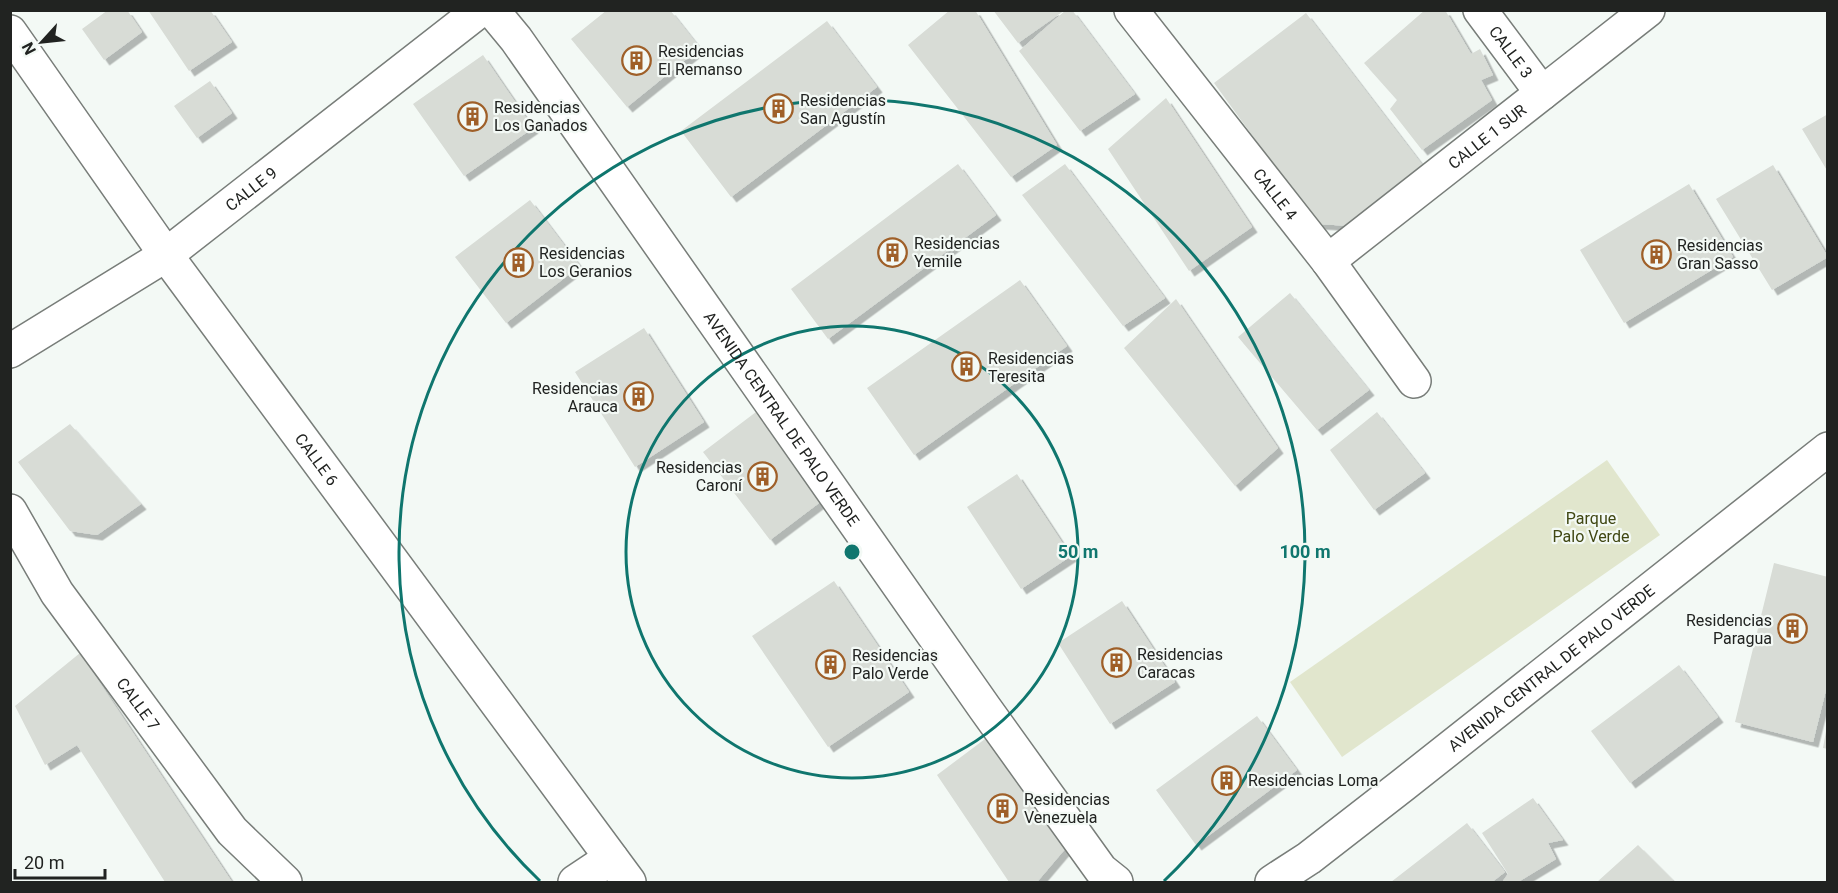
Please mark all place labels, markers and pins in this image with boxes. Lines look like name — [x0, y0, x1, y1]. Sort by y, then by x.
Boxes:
place label: Residencias El Remanso — [658, 42, 744, 79]
building icon: Residencias El Remanso — [621, 44, 653, 76]
place label: Residencias San Agustín — [800, 91, 886, 128]
building icon: Residencias San Agustín — [763, 93, 795, 125]
place label: Residencias Los Ganados — [494, 98, 588, 135]
building icon: Residencias Los Ganados — [457, 100, 489, 132]
place label: Residencias Yemile — [914, 234, 1000, 271]
building icon: Residencias Yemile — [877, 236, 909, 268]
place label: Residencias Gran Sasso — [1677, 236, 1763, 273]
building icon: Residencias Gran Sasso — [1640, 238, 1672, 270]
place label: Residencias Los Geranios — [539, 244, 632, 281]
building icon: Residencias Los Geranios — [502, 246, 534, 278]
place label: Residencias Teresita — [988, 349, 1074, 386]
building icon: Residencias Teresita — [951, 351, 983, 383]
place label: Residencias Arauca — [532, 379, 618, 416]
building icon: Residencias Arauca — [623, 381, 655, 413]
place label: Residencias Caroní — [656, 458, 743, 495]
building icon: Residencias Caroní — [747, 460, 779, 492]
centre of rings — [842, 542, 862, 562]
place label: Residencias Paragua — [1686, 611, 1772, 648]
building icon: Residencias Paragua — [1777, 613, 1809, 645]
place label: Residencias Caracas — [1137, 645, 1223, 682]
place label: Residencias Palo Verde — [852, 646, 938, 683]
building icon: Residencias Caracas — [1100, 647, 1132, 679]
building icon: Residencias Palo Verde — [815, 648, 847, 680]
building icon: Residencias Loma — [1211, 764, 1243, 796]
place label: Residencias Loma — [1248, 771, 1379, 790]
place label: Residencias Venezuela — [1024, 790, 1110, 827]
building icon: Residencias Venezuela — [987, 792, 1019, 824]

